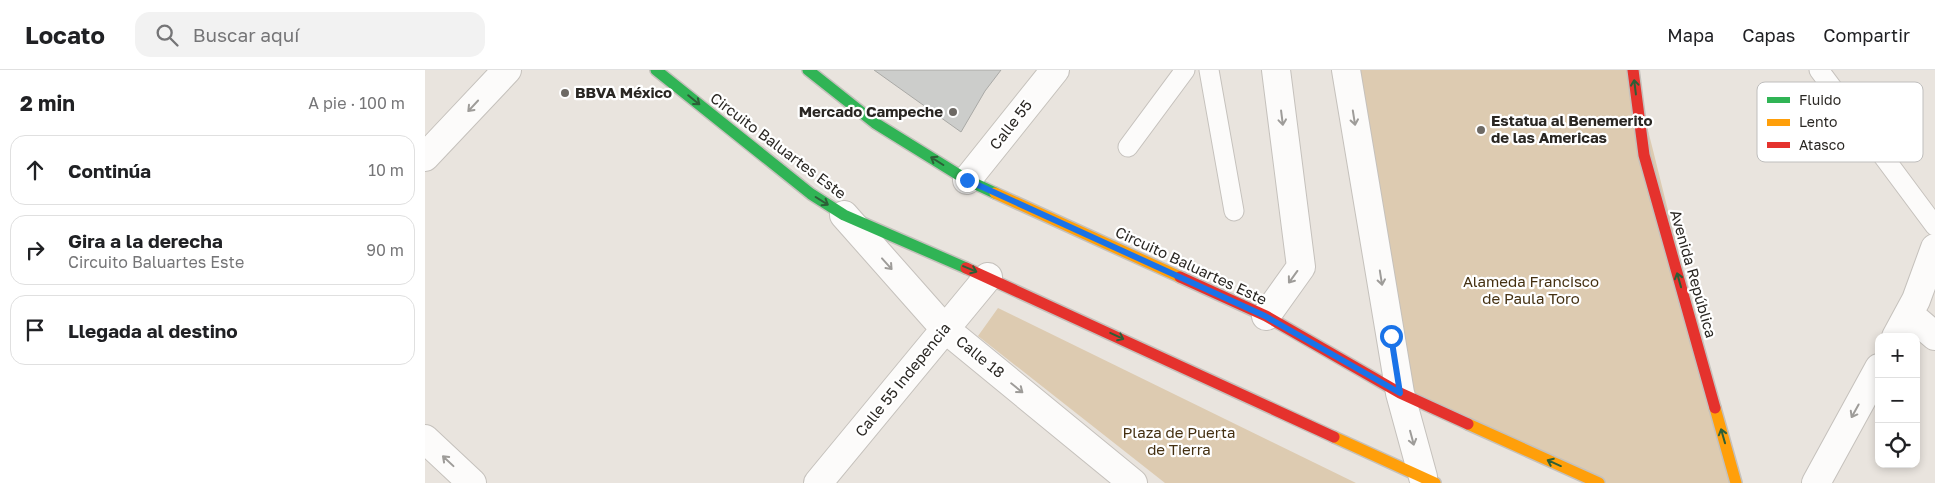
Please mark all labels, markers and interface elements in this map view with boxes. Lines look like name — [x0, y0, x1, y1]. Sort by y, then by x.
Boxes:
search box — [135, 12, 485, 57]
text: Locato — [25, 20, 105, 49]
icon: search — [153, 21, 181, 49]
text: Buscar aquí — [193, 23, 299, 46]
text: Mapa — [1667, 24, 1714, 46]
text: Capas — [1742, 24, 1795, 46]
text: Compartir — [1823, 24, 1910, 46]
one-way arrow — [1630, 80, 1640, 96]
legend — [1757, 82, 1923, 162]
place label: BBVA México — [575, 83, 672, 101]
marker: BBVA México — [559, 87, 571, 99]
street label: Circuito Baluartes Este — [707, 88, 850, 202]
text: 2 min — [20, 90, 75, 116]
text: Fluido — [1799, 91, 1841, 108]
text: A pie · 100 m — [308, 93, 405, 113]
one-way arrow — [688, 95, 701, 106]
street label: Calle 55 — [985, 96, 1035, 153]
one-way arrow — [467, 99, 479, 112]
place label: Mercado Campeche — [799, 102, 943, 120]
marker: Mercado Campeche — [947, 106, 959, 118]
one-way arrow — [1277, 110, 1287, 126]
one-way arrow — [1350, 110, 1360, 126]
place label: Estatua al Benemerito de las Americas — [1491, 111, 1653, 146]
text: Lento — [1799, 113, 1837, 130]
marker: Estatua al Benemerito de las Americas — [1475, 124, 1487, 136]
text: Atasco — [1799, 136, 1845, 153]
icon: ahead — [21, 156, 49, 184]
one-way arrow — [931, 156, 945, 166]
text: Continúa — [68, 159, 151, 182]
text: 10 m — [368, 160, 404, 180]
route end — [956, 169, 979, 192]
one-way arrow — [815, 196, 829, 206]
street label: Avenida República — [1667, 208, 1721, 340]
street label: Circuito Baluartes Este — [1113, 222, 1270, 308]
text: Gira a la derecha — [68, 229, 223, 252]
icon: right — [21, 236, 49, 264]
text: 90 m — [366, 240, 404, 260]
text: Circuito Baluartes Este — [68, 252, 244, 272]
one-way arrow — [882, 258, 893, 271]
one-way arrow — [962, 265, 977, 274]
one-way arrow — [1288, 270, 1299, 283]
one-way arrow — [1377, 270, 1387, 286]
park label: Alameda Francisco de Paula Toro — [1463, 272, 1599, 307]
one-way arrow — [1674, 272, 1683, 288]
icon: arrive — [21, 316, 49, 344]
text: Llegada al destino — [68, 319, 238, 342]
street label: Calle 55 Indepencia — [851, 319, 954, 440]
route start — [1380, 325, 1403, 348]
street label: Calle 18 — [953, 331, 1008, 381]
one-way arrow — [1109, 332, 1124, 342]
map controls — [1875, 333, 1920, 468]
button: + — [1875, 333, 1920, 378]
button: − — [1875, 378, 1920, 423]
one-way arrow — [1011, 382, 1024, 394]
one-way arrow — [1850, 403, 1860, 418]
park label: Plaza de Puerta de Tierra — [1123, 423, 1235, 458]
button: locate — [1875, 423, 1920, 468]
one-way arrow — [1717, 428, 1727, 444]
one-way arrow — [1408, 429, 1417, 445]
one-way arrow — [442, 455, 455, 467]
one-way arrow — [1547, 458, 1562, 467]

